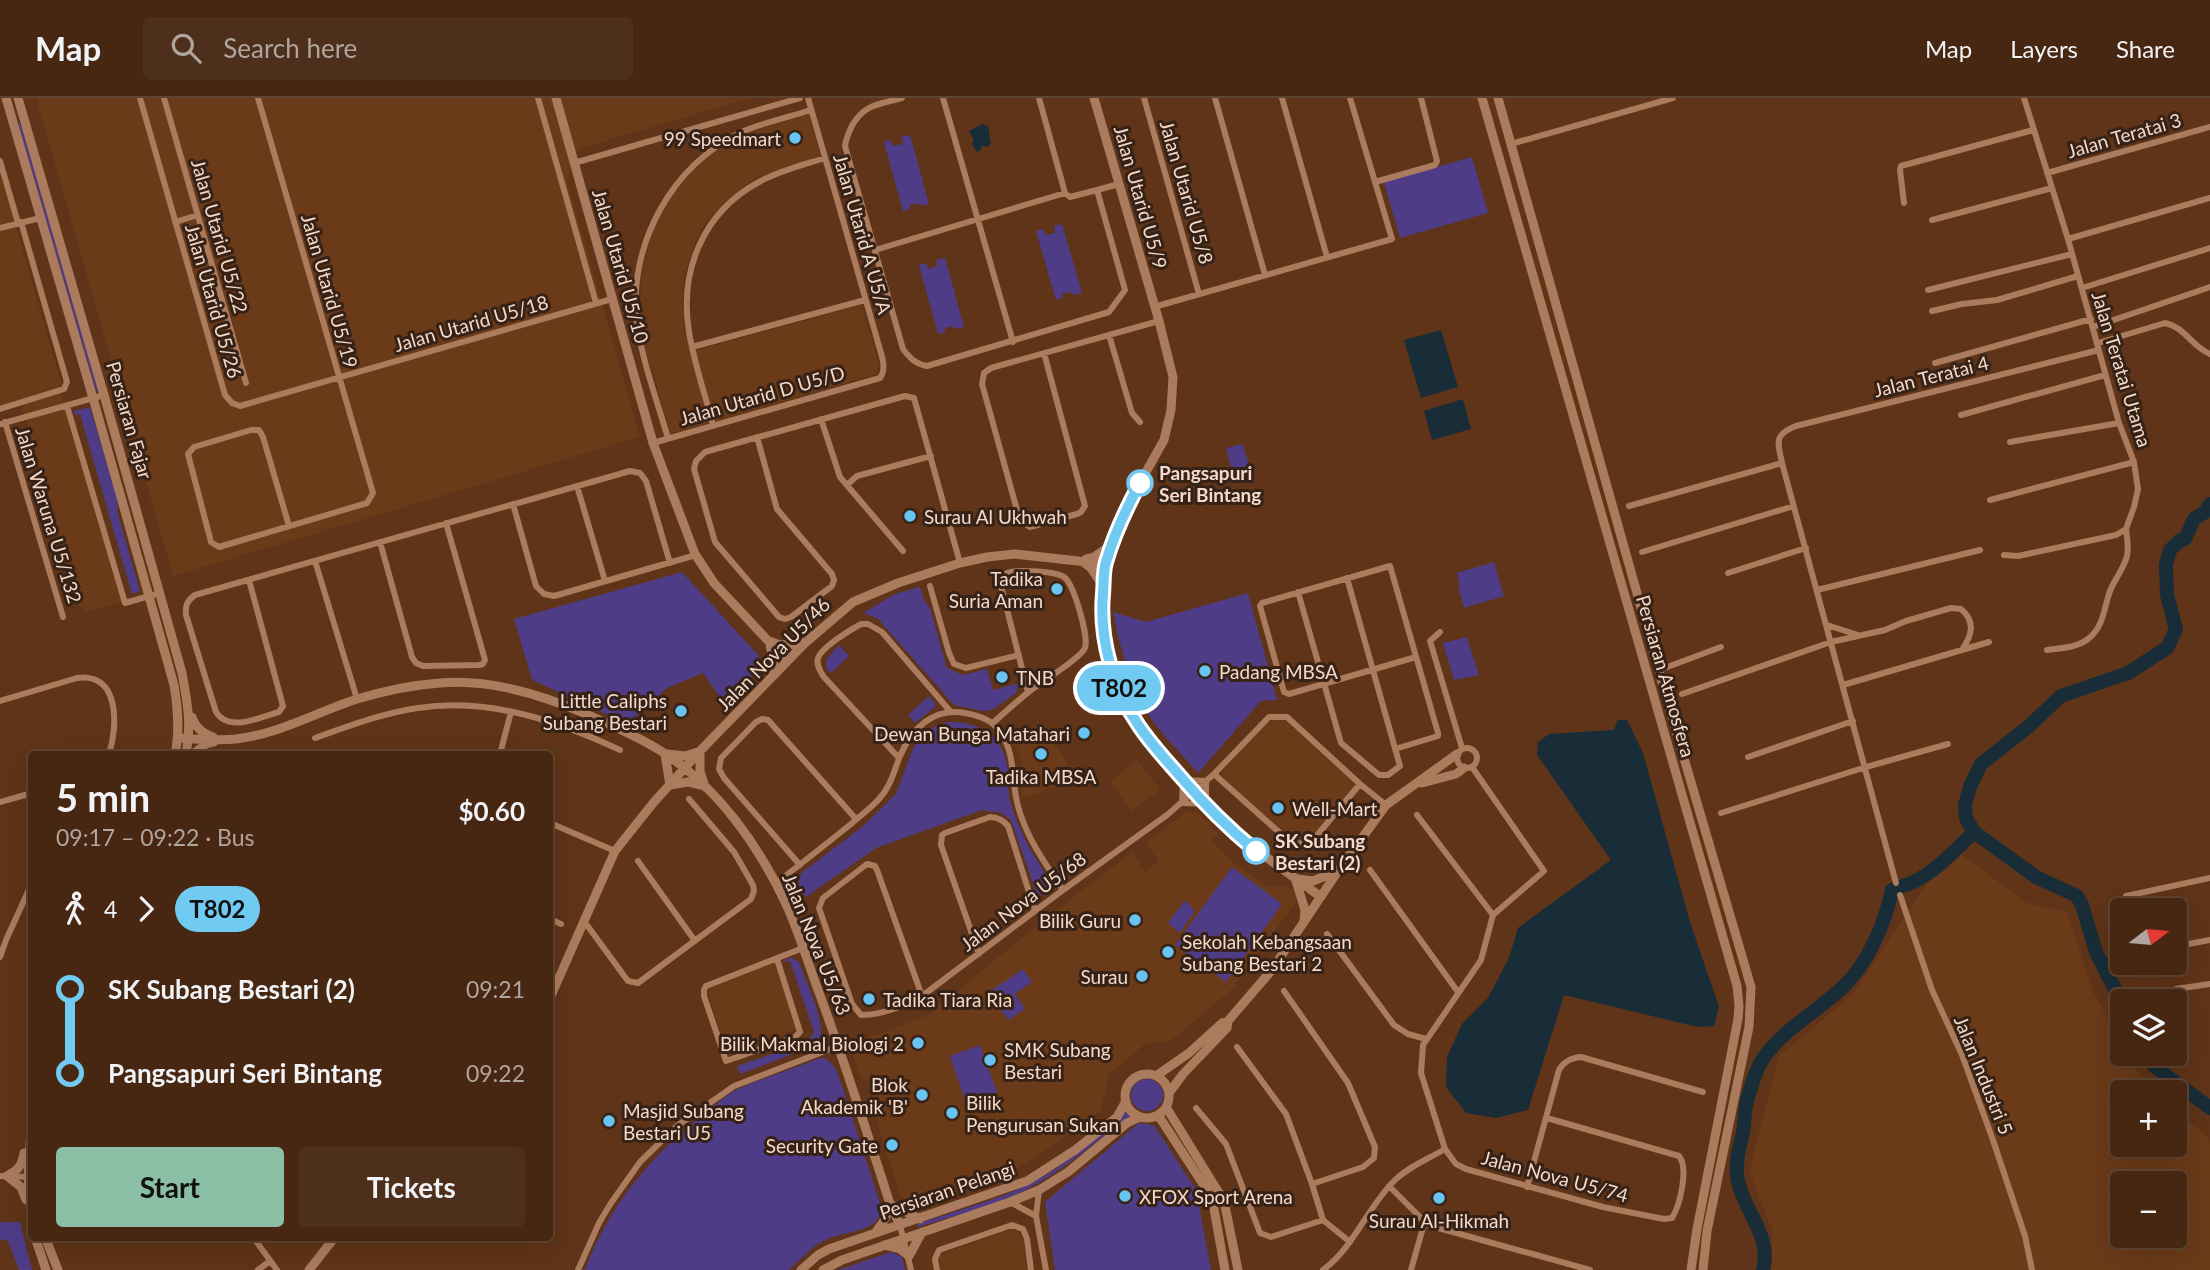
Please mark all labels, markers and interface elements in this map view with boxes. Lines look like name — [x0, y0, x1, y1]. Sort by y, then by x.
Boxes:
search box — [143, 17, 633, 80]
text: Map — [35, 28, 101, 68]
icon: search — [167, 29, 205, 67]
text: Search here — [223, 32, 357, 64]
text: Map — [1925, 34, 1972, 63]
text: Layers — [2010, 34, 2078, 63]
text: Share — [2116, 34, 2175, 63]
street label: Jalan Teratai 3 — [2064, 108, 2184, 162]
street label: Jalan Utarid U5/8 — [1156, 118, 1218, 266]
street label: Jalan Utarid U5/9 — [1110, 123, 1172, 271]
place label: 99 Speedmart — [664, 127, 781, 150]
marker: 99 Speedmart — [787, 130, 803, 146]
street label: Jalan Utarid A U5/A — [829, 151, 897, 317]
street label: Jalan Utarid U5/22 — [187, 156, 253, 316]
street label: Jalan Utarid U5/10 — [588, 186, 654, 346]
street label: Jalan Utarid U5/19 — [297, 211, 363, 371]
street label: Jalan Utarid U5/26 — [181, 221, 247, 381]
street label: Jalan Teratai Utama — [2087, 288, 2157, 450]
street label: Jalan Utarid U5/18 — [391, 290, 551, 356]
street label: Jalan Teratai 4 — [1871, 351, 1991, 401]
street label: Persiaran Fajar — [102, 358, 158, 482]
street label: Jalan Utarid D U5/D — [677, 360, 847, 430]
street label: Jalan Waruna U5/132 — [11, 424, 87, 606]
place label: Pangsapuri Seri Bintang — [1159, 461, 1261, 506]
marker: Pangsapuri Seri Bintang — [1127, 470, 1153, 496]
place label: Surau Al Ukhwah — [924, 505, 1067, 528]
marker: Surau Al Ukhwah — [902, 508, 918, 524]
place label: Tadika Suria Aman — [949, 567, 1043, 612]
marker: Tadika Suria Aman — [1049, 581, 1065, 597]
street label: Persiaran Atmosfera — [1632, 592, 1700, 760]
street label: Jalan Nova U5/46 — [712, 593, 834, 715]
place label: Padang MBSA — [1219, 660, 1338, 683]
marker: Padang MBSA — [1197, 663, 1213, 679]
line badge: T802 — [1070, 665, 1168, 711]
place label: TNB — [1016, 666, 1054, 689]
marker: TNB — [994, 669, 1010, 685]
text: T802 — [1091, 673, 1147, 702]
place label: Little Caliphs Subang Bestari — [543, 689, 667, 734]
marker: Little Caliphs Subang Bestari — [673, 703, 689, 719]
place label: Dewan Bunga Matahari — [874, 722, 1070, 745]
marker: Dewan Bunga Matahari — [1076, 725, 1092, 741]
marker: Tadika MBSA — [1033, 746, 1049, 762]
place label: Tadika MBSA — [986, 765, 1096, 788]
text: 5 min — [56, 774, 150, 820]
text: $0.60 — [459, 795, 525, 827]
place label: Well-Mart — [1292, 797, 1377, 820]
marker: Well-Mart — [1270, 800, 1286, 816]
text: 09:17 – 09:22 · Bus — [56, 823, 255, 851]
place label: SK Subang Bestari (2) — [1275, 829, 1365, 874]
marker: SK Subang Bestari (2) — [1243, 838, 1269, 864]
street label: Jalan Nova U5/68 — [956, 846, 1090, 956]
street label: Jalan Nova U5/63 — [778, 870, 856, 1018]
icon: walk — [56, 890, 94, 928]
icon: forward — [127, 890, 165, 928]
text: T802 — [189, 894, 246, 923]
text: 4 — [104, 895, 117, 923]
north arrow — [2110, 898, 2188, 975]
map controls — [2110, 898, 2187, 1248]
place label: Bilik Guru — [1039, 909, 1121, 932]
marker: Bilik Guru — [1127, 912, 1143, 928]
place label: Sekolah Kebangsaan Subang Bestari 2 — [1182, 930, 1352, 975]
marker: Sekolah Kebangsaan Subang Bestari 2 — [1160, 944, 1176, 960]
place label: Surau — [1080, 965, 1128, 988]
marker: Surau — [1134, 968, 1150, 984]
text: SK Subang Bestari (2) — [108, 973, 355, 1005]
text: 09:21 — [466, 975, 525, 1003]
place label: Tadika Tiara Ria — [883, 988, 1012, 1011]
button: layers — [2110, 989, 2187, 1066]
marker: Tadika Tiara Ria — [861, 991, 877, 1007]
street label: Jalan Industri 5 — [1950, 1012, 2018, 1138]
place label: Bilik Makmal Biologi 2 — [720, 1032, 904, 1055]
marker: Bilik Makmal Biologi 2 — [910, 1035, 926, 1051]
place label: SMK Subang Bestari — [1004, 1038, 1111, 1083]
marker: SMK Subang Bestari — [982, 1052, 998, 1068]
text: Pangsapuri Seri Bintang — [108, 1057, 382, 1089]
text: 09:22 — [466, 1059, 525, 1087]
place label: Blok Akademik 'B' — [801, 1073, 908, 1118]
button: + — [2110, 1080, 2187, 1157]
marker: Blok Akademik 'B' — [914, 1087, 930, 1103]
place label: Bilik Pengurusan Sukan — [966, 1091, 1119, 1136]
place label: Masjid Subang Bestari U5 — [623, 1099, 744, 1144]
marker: Bilik Pengurusan Sukan — [944, 1105, 960, 1121]
marker: Masjid Subang Bestari U5 — [601, 1113, 617, 1129]
place label: Security Gate — [766, 1134, 878, 1157]
marker: Security Gate — [884, 1137, 900, 1153]
street label: Jalan Nova U5/74 — [1479, 1145, 1631, 1207]
button: Start — [56, 1147, 284, 1227]
button: Tickets — [298, 1147, 525, 1227]
street label: Persiaran Pelangi — [876, 1156, 1018, 1224]
button: − — [2110, 1171, 2187, 1248]
place label: XFOX Sport Arena — [1139, 1185, 1293, 1208]
marker: XFOX Sport Arena — [1117, 1188, 1133, 1204]
marker: Surau Al-Hikmah — [1431, 1190, 1447, 1206]
place label: Surau Al-Hikmah — [1369, 1209, 1509, 1232]

